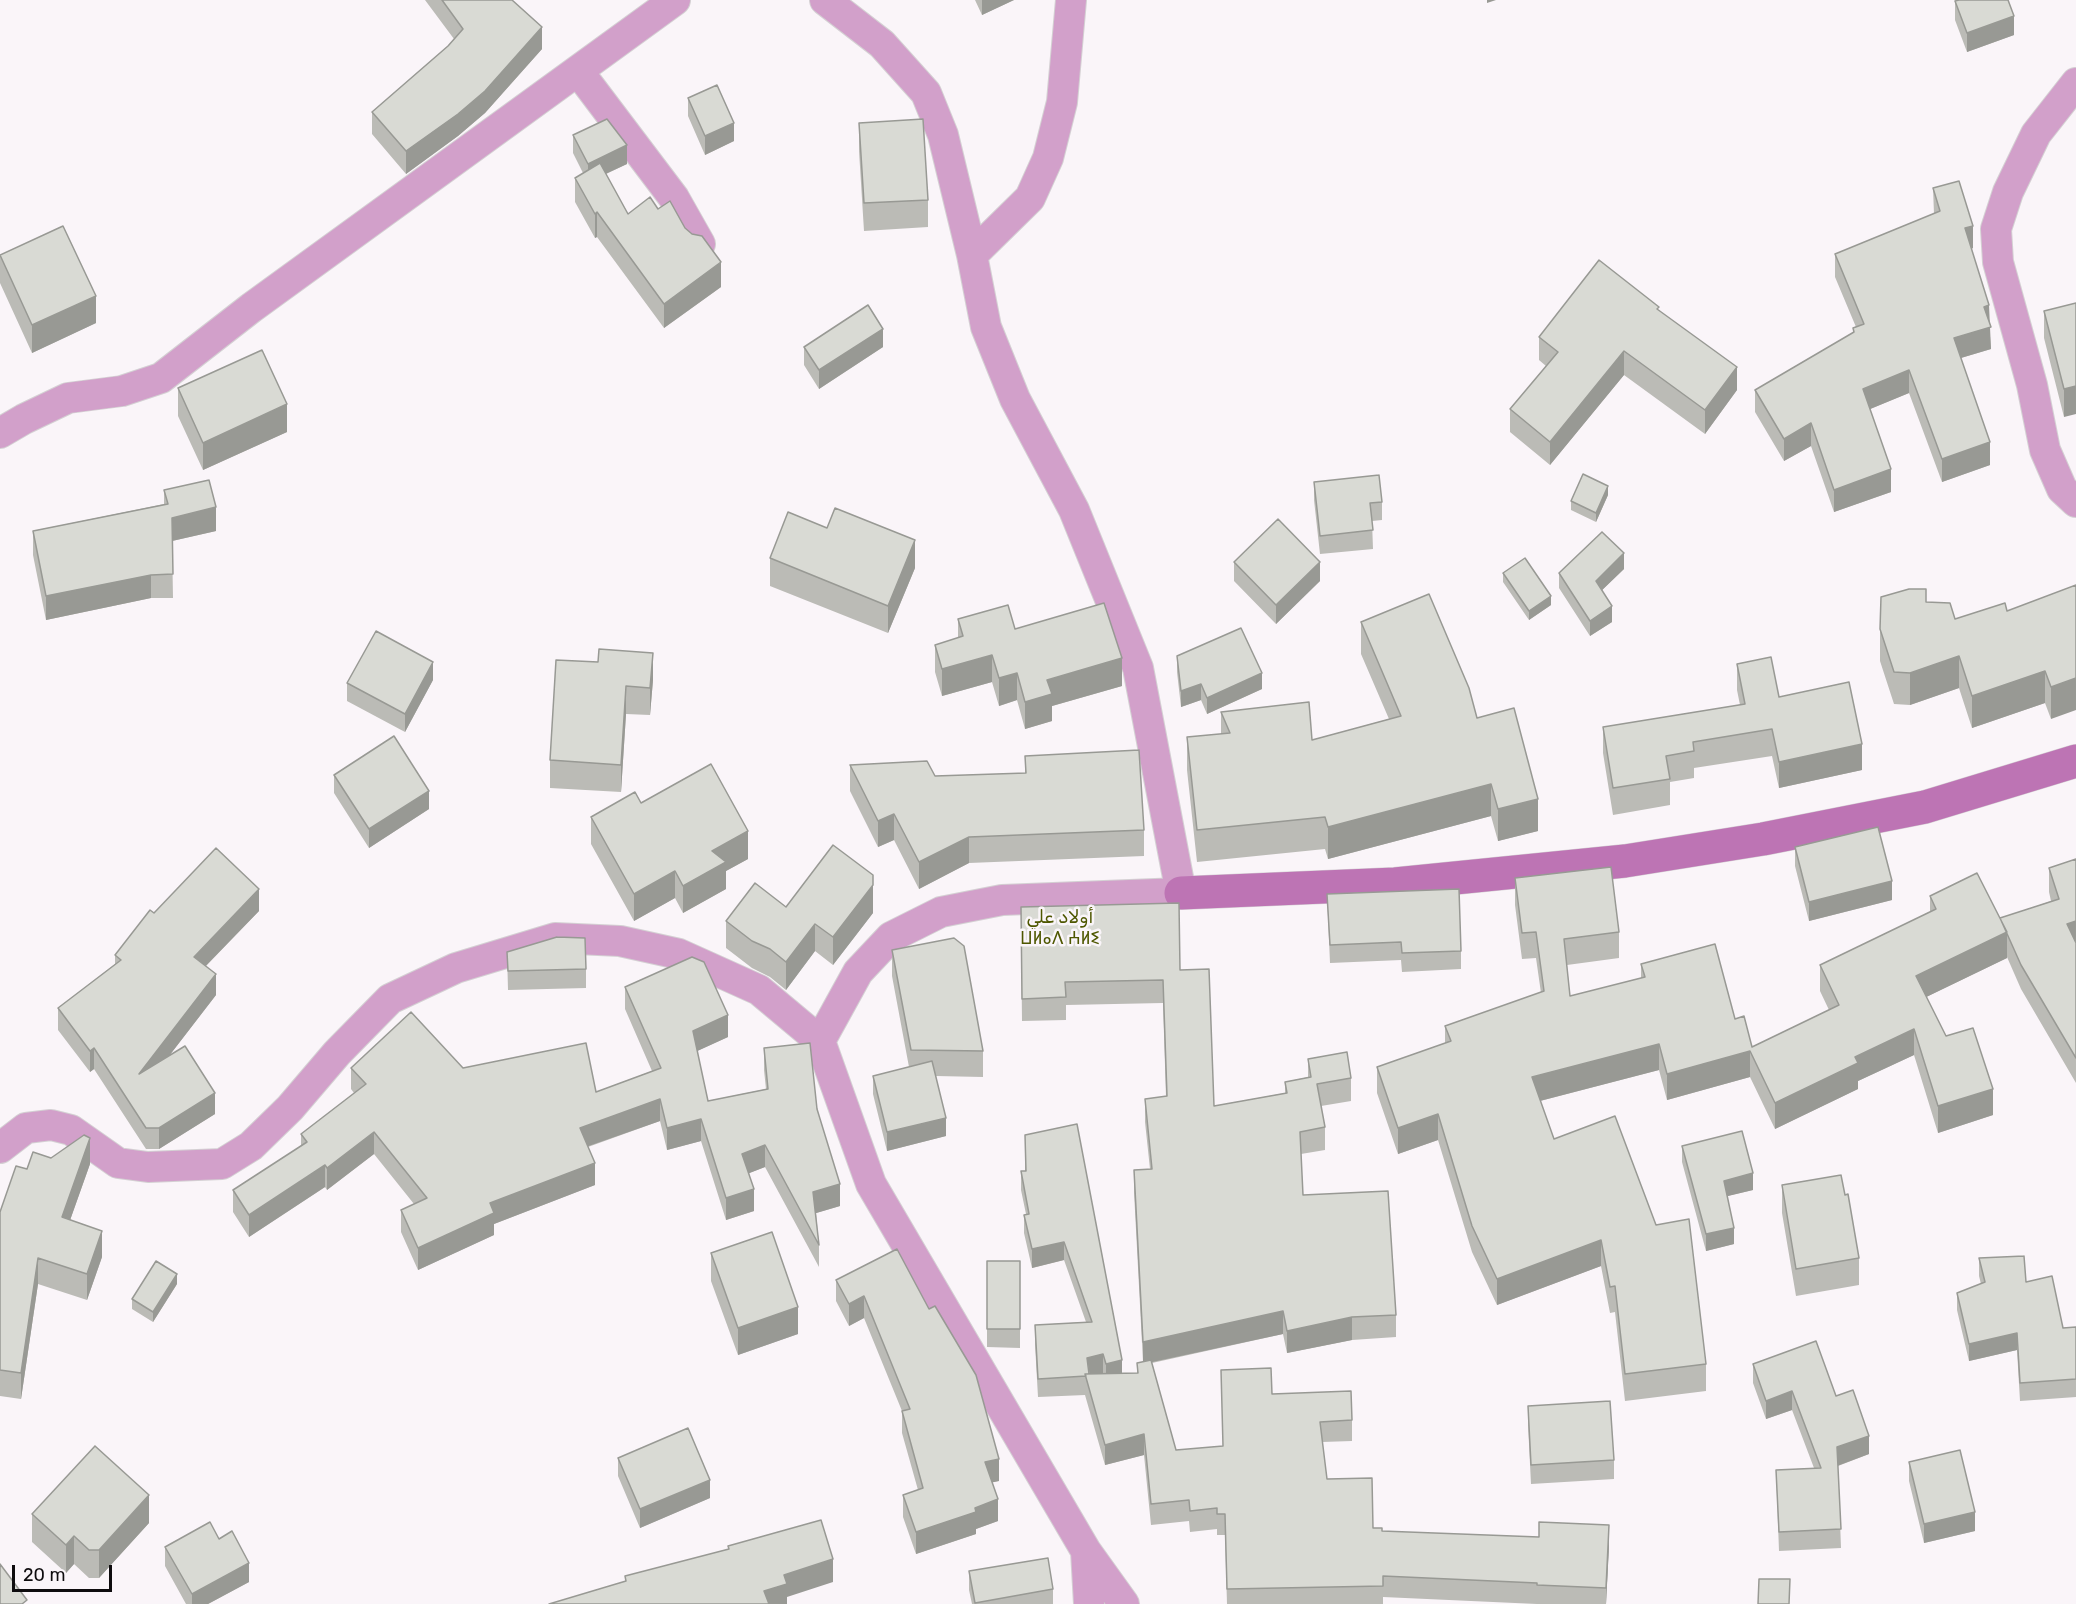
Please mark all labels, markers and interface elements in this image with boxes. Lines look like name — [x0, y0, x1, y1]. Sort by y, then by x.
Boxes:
district label: أولاد علي ⵡⵍⴰⴷ ⵄⵍⵉ — [1020, 907, 1100, 950]
scale bar — [15, 1553, 116, 1591]
text: 20 m — [23, 1564, 65, 1586]

